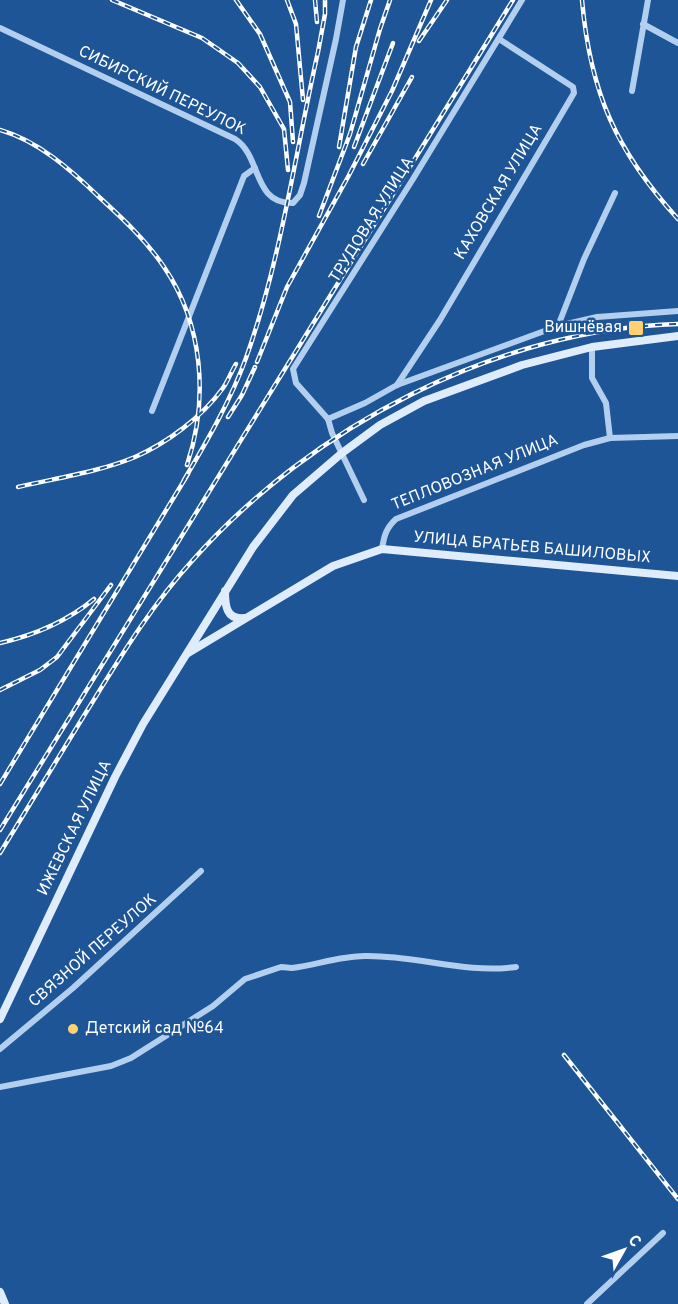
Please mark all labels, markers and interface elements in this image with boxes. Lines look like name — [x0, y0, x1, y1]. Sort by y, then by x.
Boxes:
street label: СИБИРСКИЙ ПЕРЕУЛОК — [75, 40, 250, 140]
street label: КАХОВСКАЯ УЛИЦА — [451, 120, 548, 264]
street label: ТРУДОВАЯ УЛИЦА — [325, 153, 419, 287]
place label: Вишнёвая — [544, 318, 622, 338]
marker: Вишнёвая — [627, 319, 645, 337]
street label: ТЕПЛОВОЗНАЯ УЛИЦА — [389, 430, 561, 516]
street label: УЛИЦА БРАТЬЕВ БАШИЛОВЫХ — [413, 528, 651, 568]
street label: ИЖЕВСКАЯ УЛИЦА — [33, 757, 117, 899]
street label: СВЯЗНОЙ ПЕРЕУЛОК — [23, 888, 161, 1012]
place label: Детский сад №64 — [85, 1019, 224, 1039]
marker: Детский сад №64 — [66, 1022, 80, 1036]
north arrow — [594, 1220, 654, 1280]
text: С — [623, 1231, 645, 1252]

